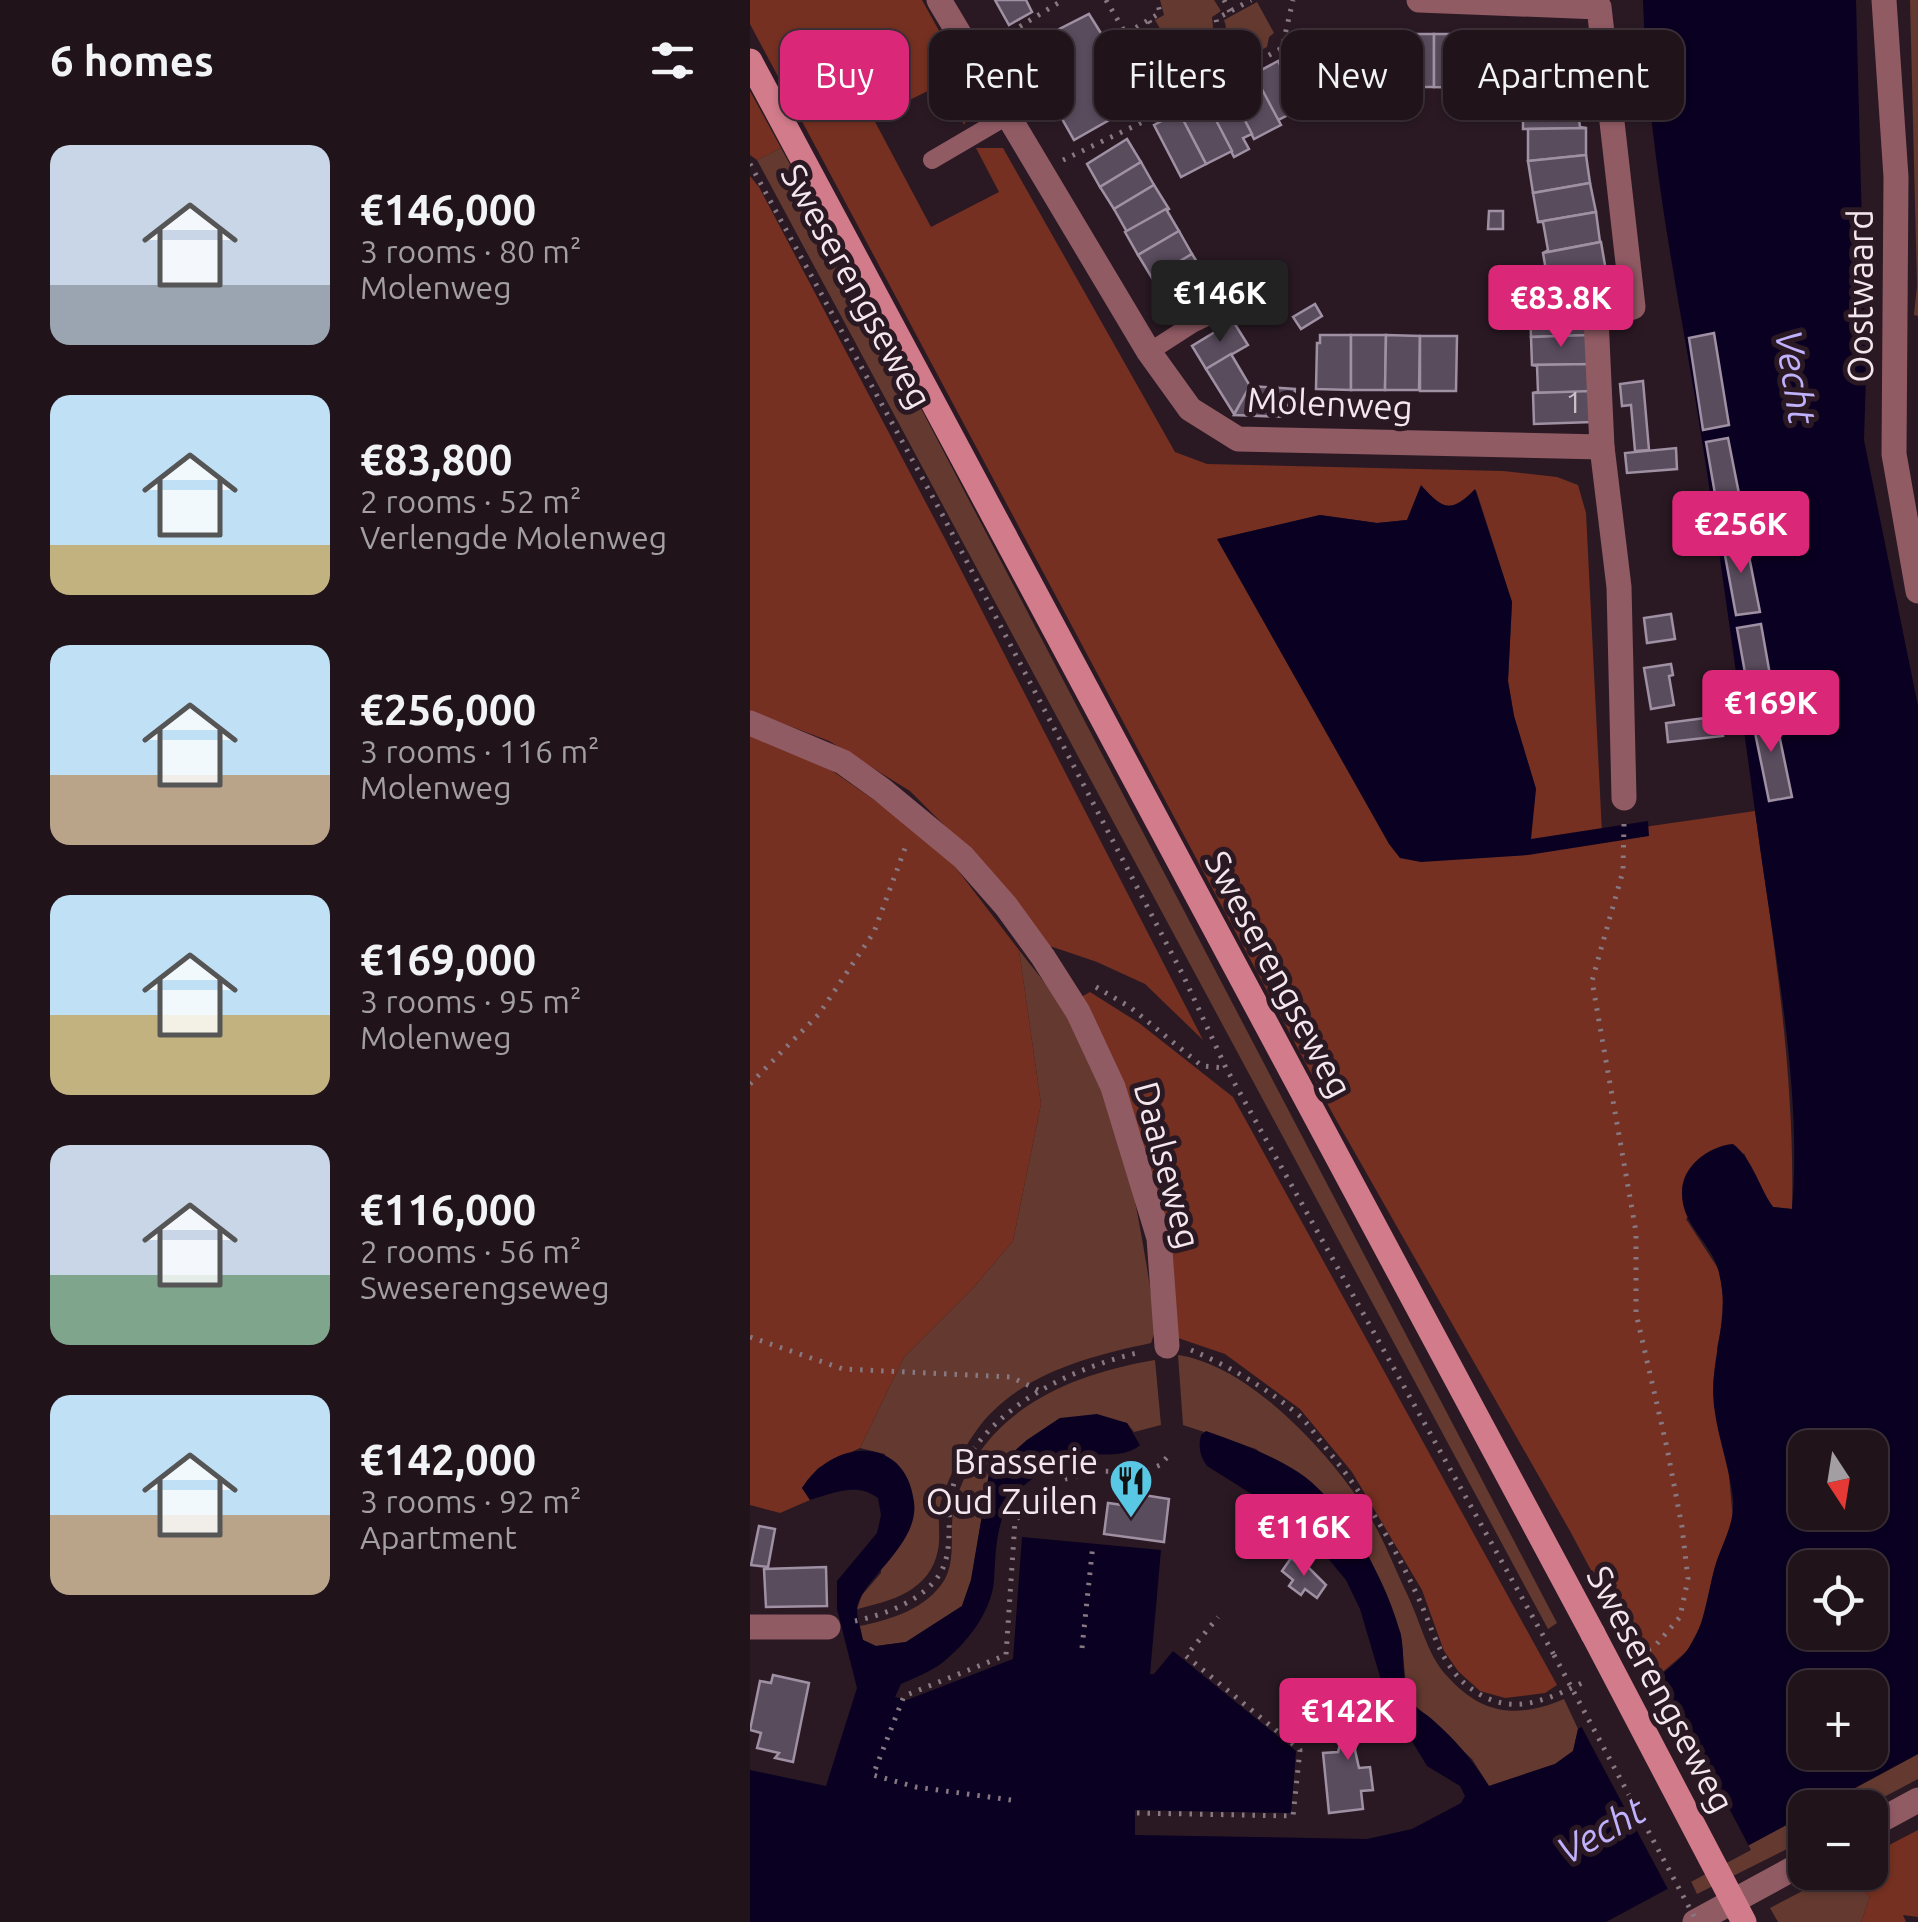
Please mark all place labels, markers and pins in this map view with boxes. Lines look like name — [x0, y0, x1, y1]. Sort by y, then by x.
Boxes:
pin: €146K — [1150, 260, 1290, 345]
pin: €83.8K — [1480, 265, 1642, 350]
pin: €256K — [1671, 491, 1811, 576]
pin: €169K — [1701, 670, 1841, 755]
place label: Brasserie Oud Zuilen — [926, 1441, 1098, 1521]
restaurant icon: Brasserie Oud Zuilen — [1108, 1458, 1154, 1519]
pin: €116K — [1234, 1494, 1374, 1579]
pin: €142K — [1278, 1678, 1418, 1763]

